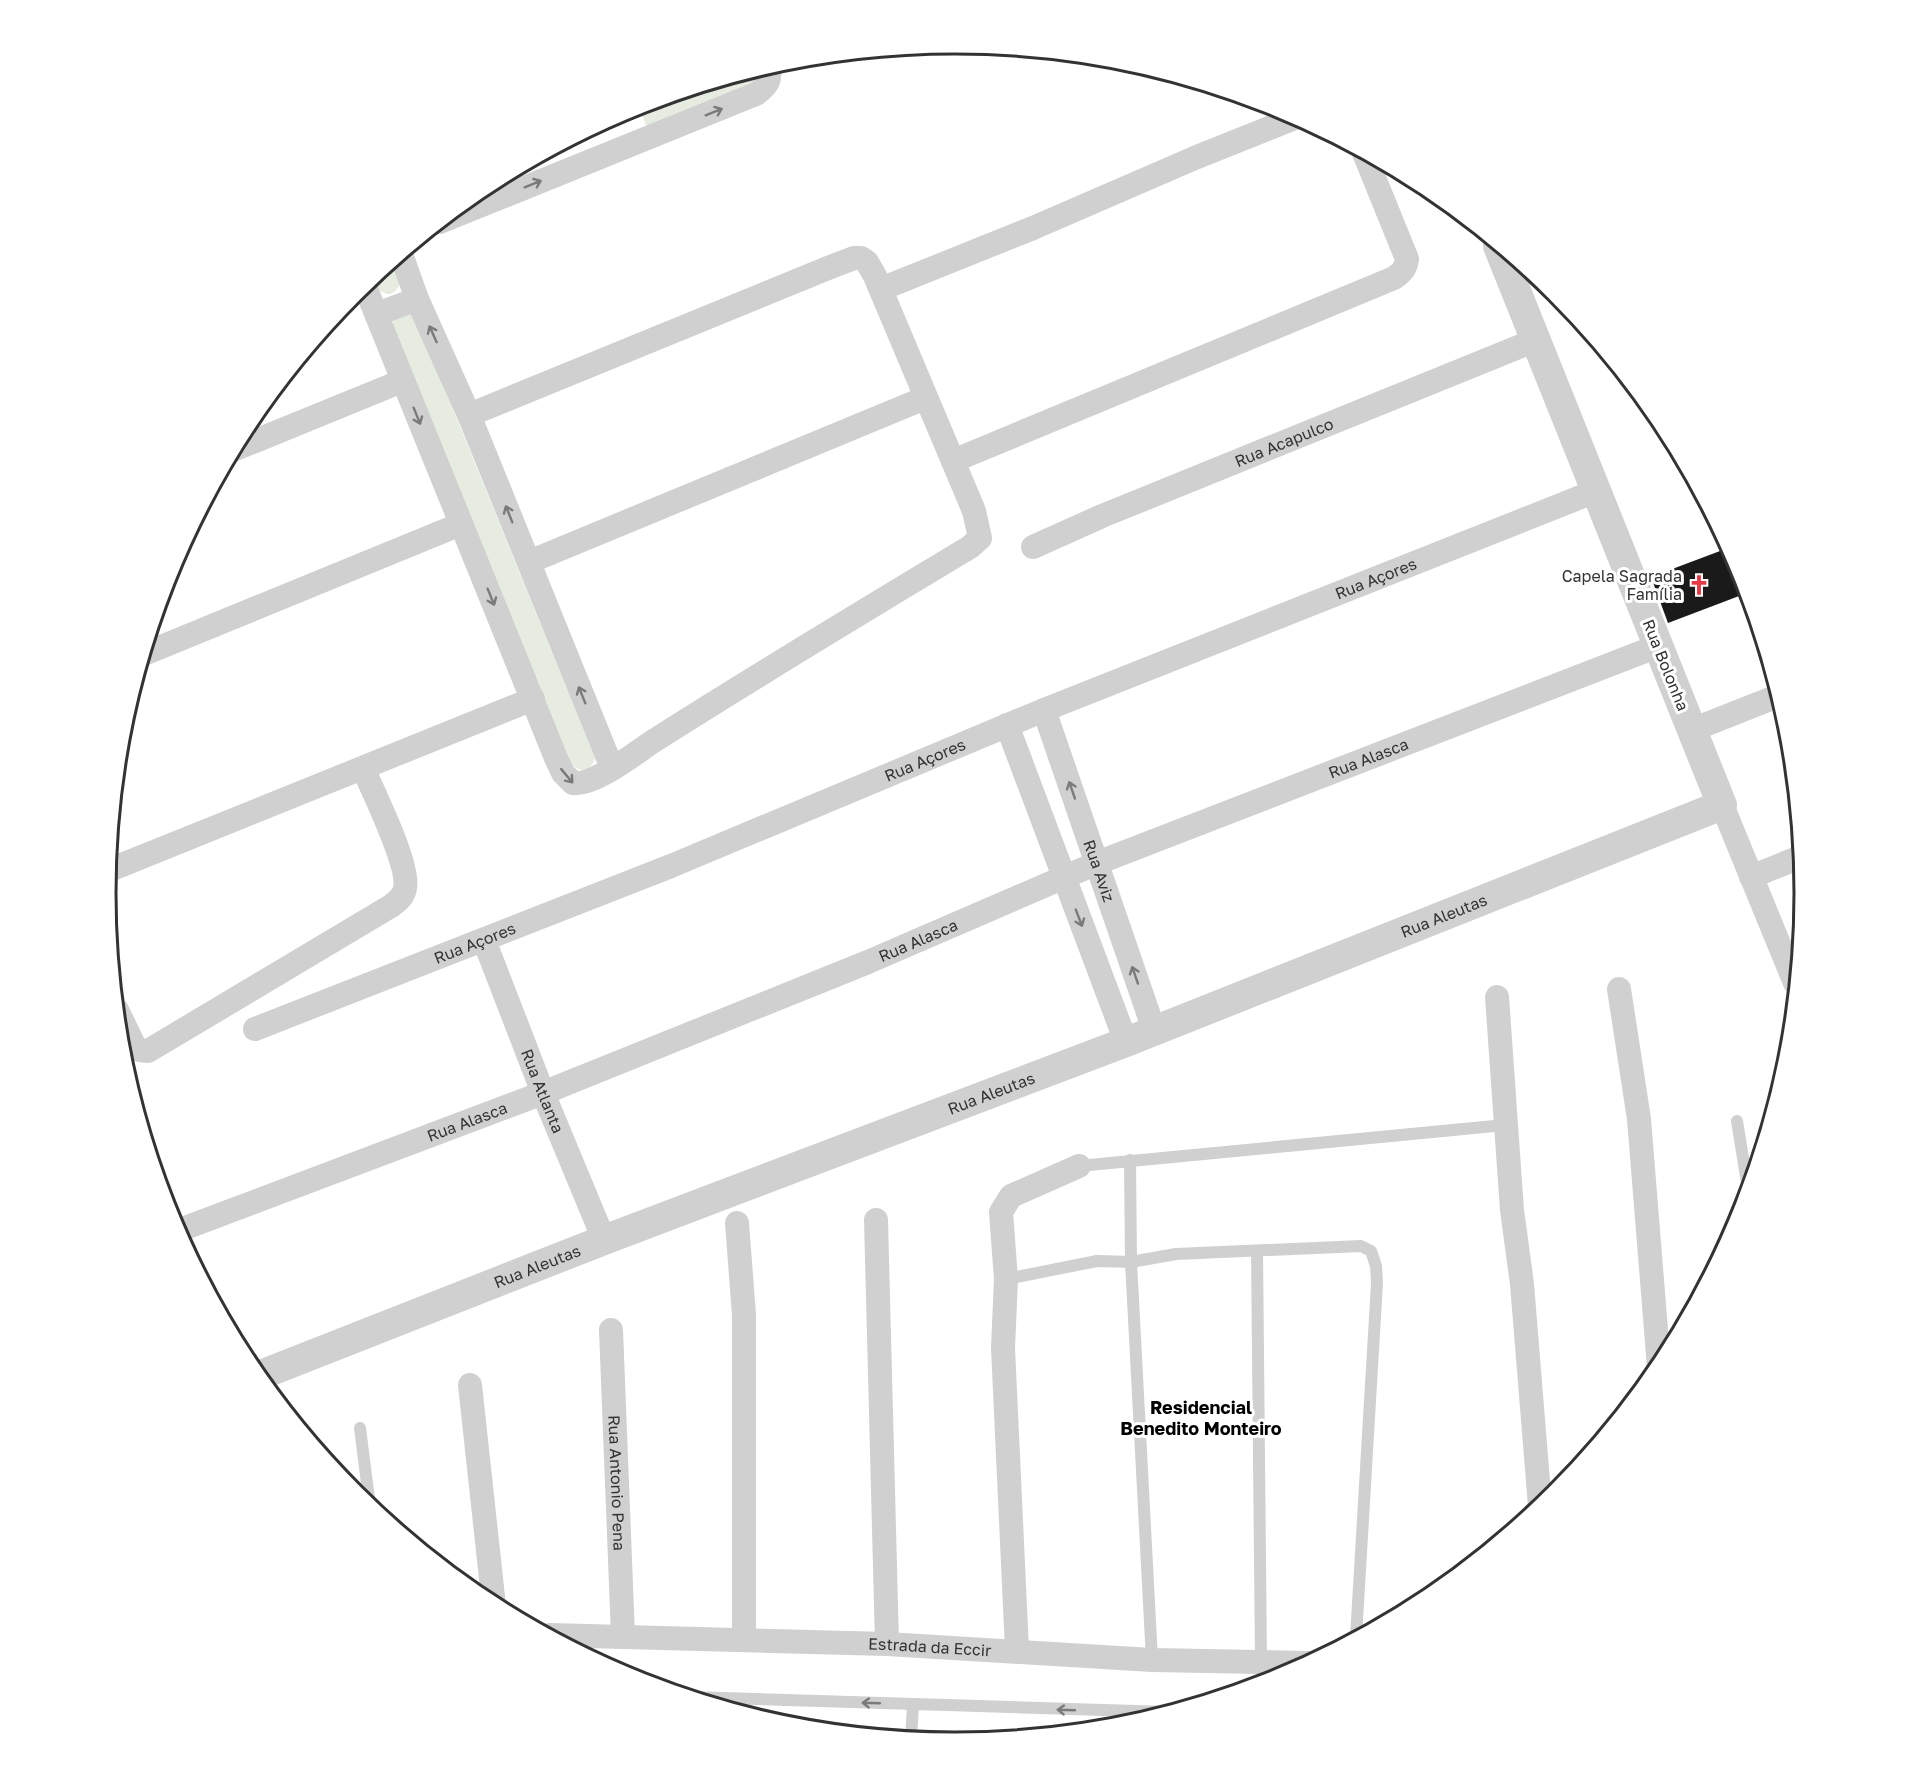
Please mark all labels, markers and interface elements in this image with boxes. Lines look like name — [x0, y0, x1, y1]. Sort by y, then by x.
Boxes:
one-way arrow — [704, 105, 723, 116]
one-way arrow — [523, 178, 542, 189]
one-way arrow — [427, 326, 438, 344]
one-way arrow — [412, 407, 423, 425]
street label: Rua Acapulco — [1232, 413, 1336, 471]
one-way arrow — [503, 505, 514, 524]
street label: Rua Açores — [1332, 553, 1419, 604]
place label: Capela Sagrada Família — [1562, 566, 1682, 604]
church icon: Capela Sagrada Família — [1687, 573, 1711, 597]
one-way arrow — [486, 587, 497, 605]
street label: Rua Bolonha — [1639, 616, 1693, 714]
one-way arrow — [576, 686, 587, 704]
street label: Rua Açores — [881, 734, 968, 786]
street label: Rua Alasca — [1326, 734, 1411, 783]
one-way arrow — [560, 767, 574, 783]
one-way arrow — [1065, 781, 1076, 800]
street label: Rua Aviz — [1079, 837, 1119, 905]
street label: Rua Aleutas — [1397, 889, 1490, 942]
one-way arrow — [1074, 908, 1085, 927]
street label: Rua Alasca — [875, 915, 961, 966]
street label: Rua Açores — [431, 918, 518, 968]
one-way arrow — [1129, 966, 1140, 984]
street label: Rua Atlanta — [517, 1046, 569, 1136]
street label: Rua Aleutas — [945, 1067, 1038, 1119]
street label: Rua Alasca — [424, 1097, 510, 1146]
street label: Rua Aleutas — [491, 1240, 583, 1292]
district label: Residencial Benedito Monteiro — [1120, 1396, 1282, 1439]
street label: Rua Antonio Pena — [604, 1415, 630, 1551]
street label: Estrada da Eccir — [868, 1634, 992, 1660]
one-way arrow — [862, 1697, 882, 1709]
one-way arrow — [1057, 1704, 1077, 1715]

